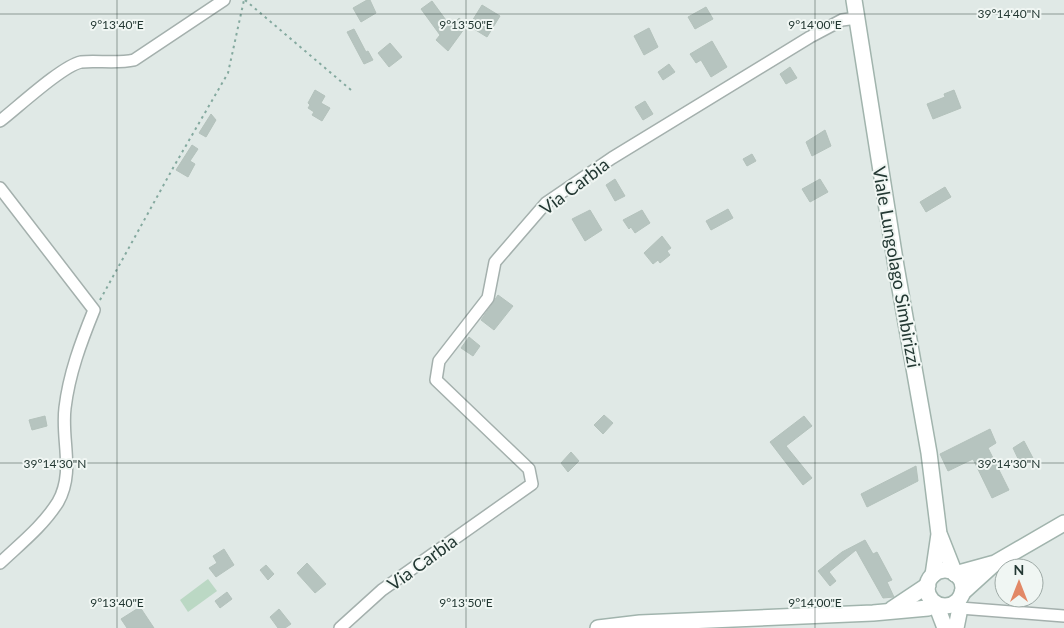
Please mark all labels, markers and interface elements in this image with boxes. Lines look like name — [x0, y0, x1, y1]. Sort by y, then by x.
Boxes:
text: 39°14'40"N — [978, 6, 1040, 21]
text: 9°13'40"E — [90, 17, 144, 32]
text: 9°13'50"E — [439, 17, 493, 32]
text: 9°14'00"E — [788, 17, 842, 32]
street label: Via Carbia — [535, 153, 613, 219]
street label: Viale Lungolago Simbirizzi — [868, 165, 926, 369]
text: 39°14'30"N — [24, 456, 86, 471]
text: 39°14'30"N — [978, 456, 1040, 471]
street label: Via Carbia — [383, 529, 461, 595]
north arrow — [994, 558, 1044, 608]
text: N — [1014, 561, 1024, 578]
text: 9°13'40"E — [90, 595, 144, 610]
text: 9°13'50"E — [439, 595, 493, 610]
text: 9°14'00"E — [788, 595, 842, 610]

